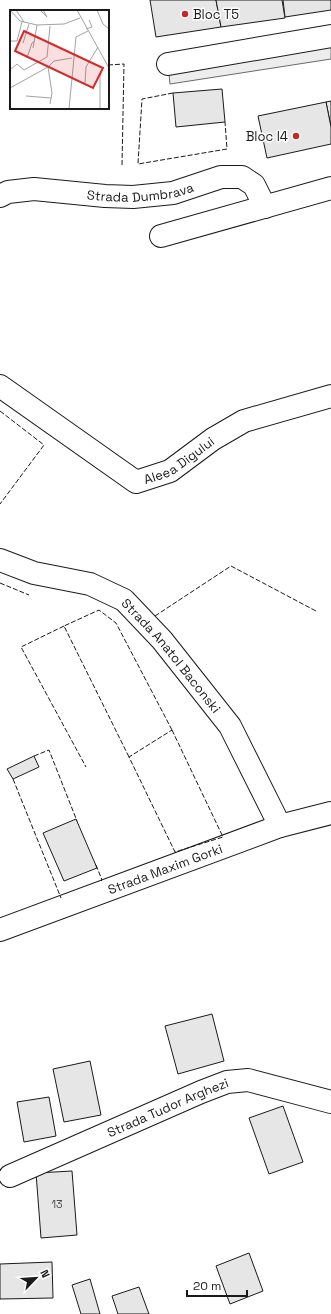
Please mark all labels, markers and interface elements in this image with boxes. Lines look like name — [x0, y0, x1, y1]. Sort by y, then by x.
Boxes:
place label: Bloc T5 — [193, 6, 239, 23]
marker: Bloc T5 — [180, 9, 190, 19]
inset map — [10, 10, 109, 109]
place label: Bloc I4 — [246, 128, 288, 145]
marker: Bloc I4 — [291, 131, 301, 141]
street label: Strada Dumbrava — [86, 179, 196, 206]
street label: Aleea Digului — [142, 433, 218, 488]
street label: Strada Anatol Baconski — [118, 595, 224, 717]
street label: Strada Maxim Gorki — [105, 840, 225, 898]
street label: Strada Tudor Arghezi — [104, 1074, 231, 1141]
house number: 13 — [51, 1197, 63, 1211]
north arrow — [16, 1258, 56, 1298]
text: N — [37, 1267, 53, 1280]
scale bar — [187, 1272, 247, 1298]
text: 20 m — [193, 1278, 221, 1294]

